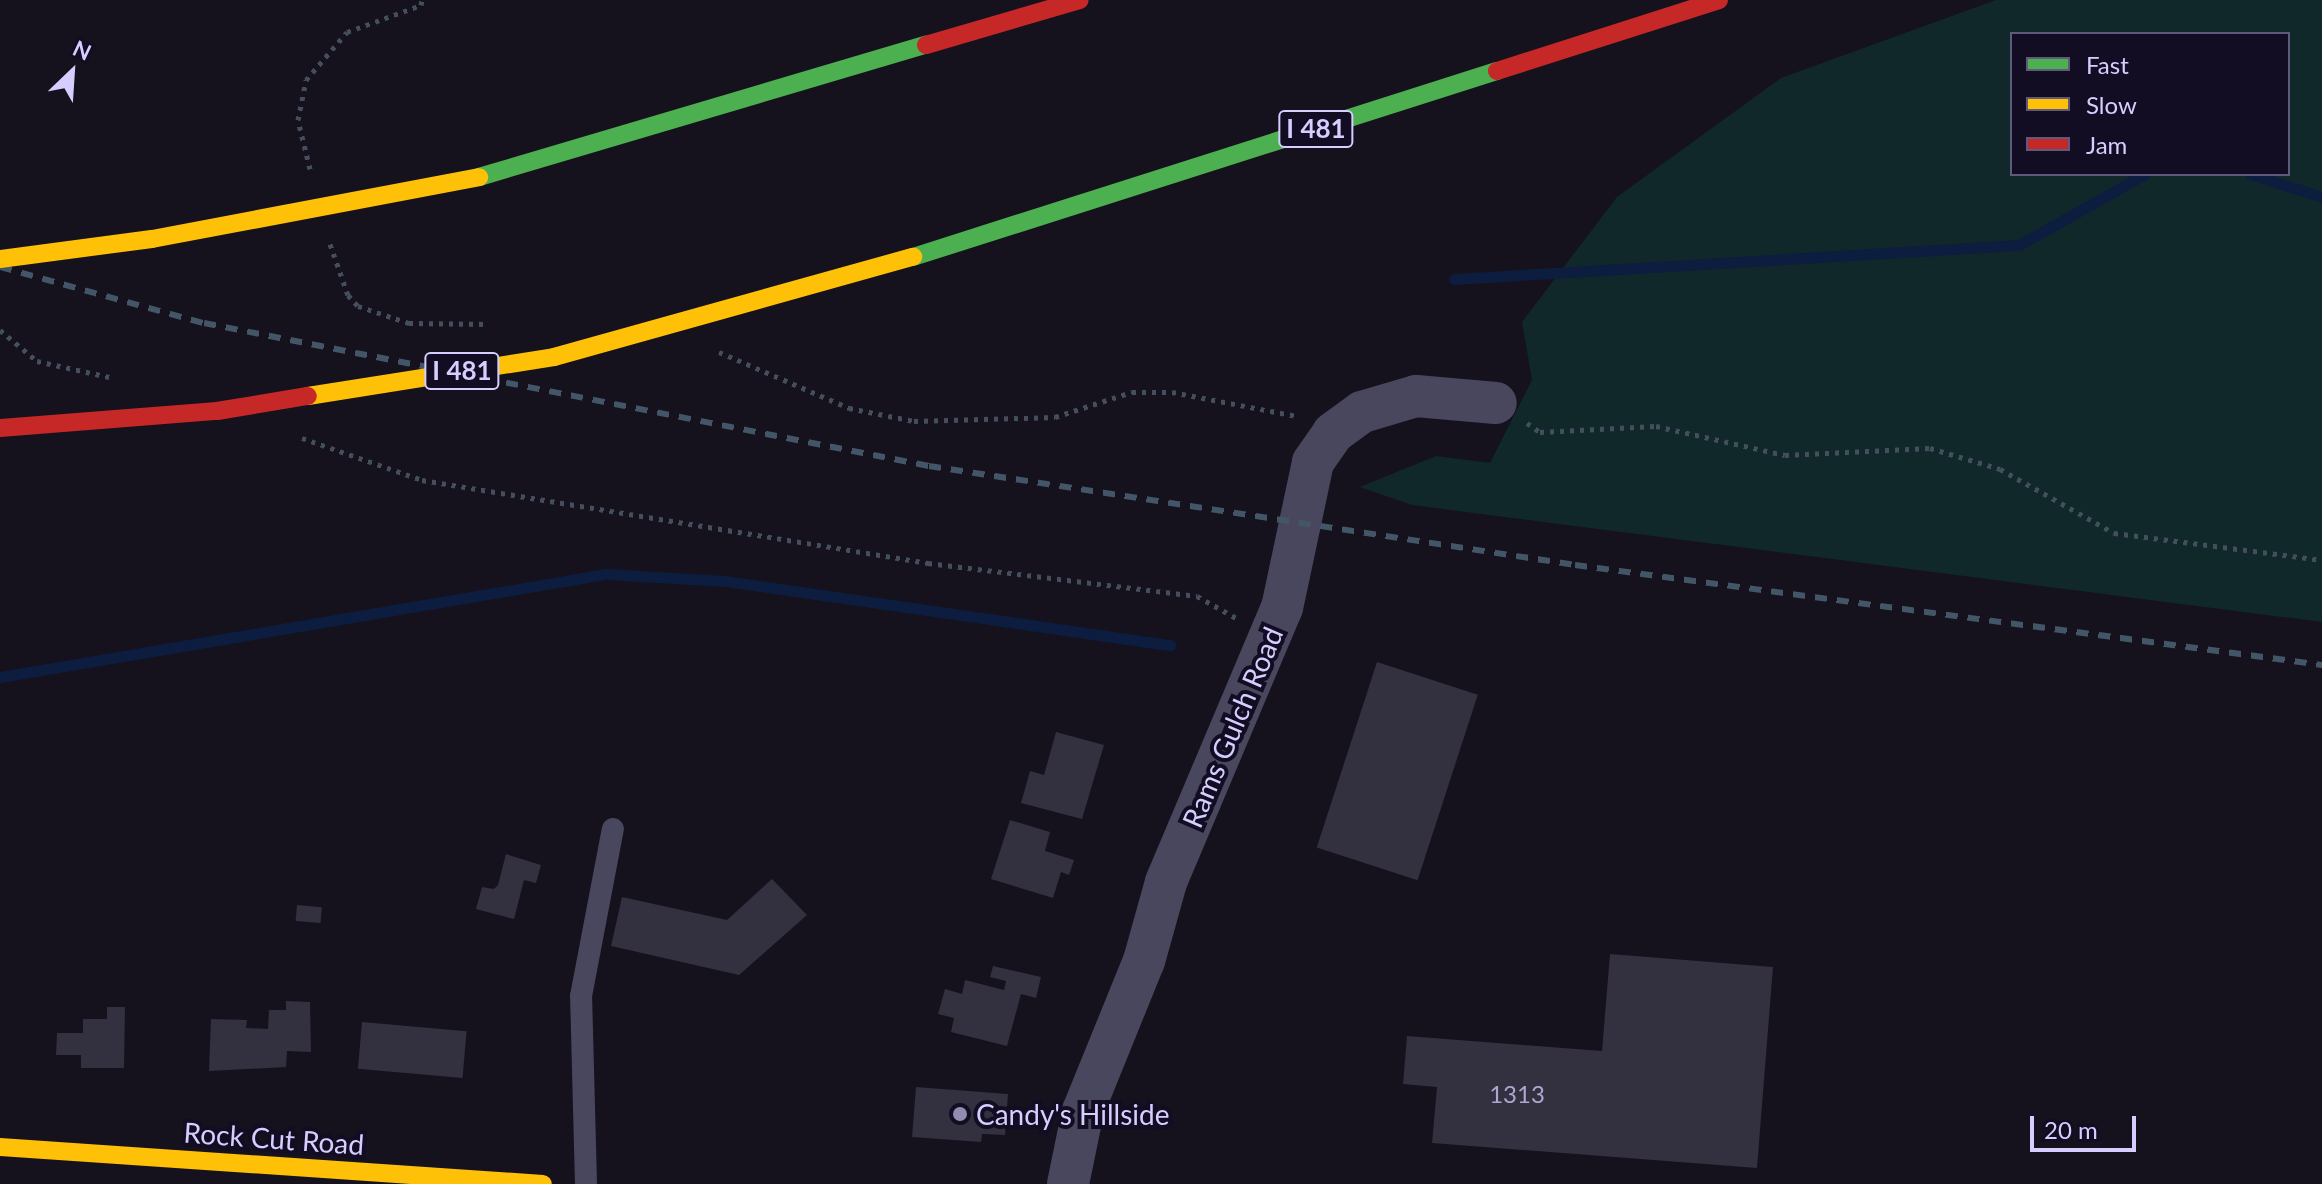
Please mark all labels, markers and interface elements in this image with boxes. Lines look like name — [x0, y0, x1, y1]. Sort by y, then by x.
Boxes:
north arrow — [32, 32, 112, 112]
legend — [2010, 32, 2290, 176]
text: N — [69, 34, 96, 66]
text: Fast — [2086, 50, 2129, 79]
text: Slow — [2086, 90, 2137, 119]
road number: I 481 — [1278, 107, 1354, 151]
text: Jam — [2086, 130, 2127, 159]
road number: I 481 — [424, 349, 500, 393]
street label: Rams Gulch Road — [1175, 622, 1289, 832]
house number: 1313 — [1489, 1080, 1545, 1108]
place label: Candy's Hillside — [976, 1097, 1170, 1131]
scale bar — [2034, 1100, 2140, 1150]
marker: Candy's Hillside — [951, 1105, 969, 1123]
street label: Rock Cut Road — [183, 1115, 365, 1161]
text: 20 m — [2044, 1115, 2098, 1144]

